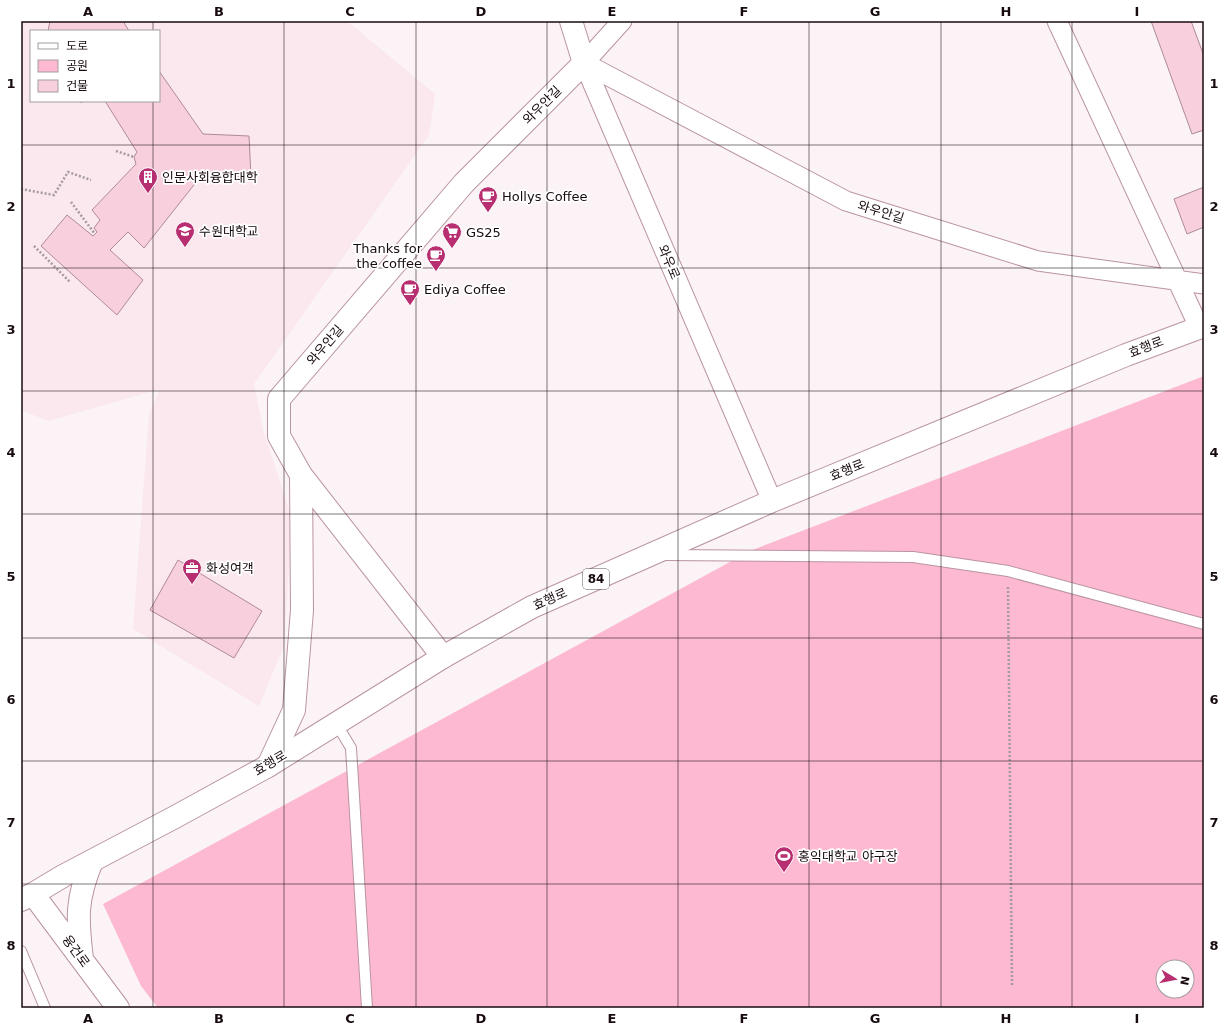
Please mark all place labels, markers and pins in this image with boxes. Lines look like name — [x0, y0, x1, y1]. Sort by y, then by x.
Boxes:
building icon: 인문사회융합대학 — [137, 166, 159, 194]
place label: 인문사회융합대학 — [162, 170, 258, 185]
cafe icon: Hollys Coffee — [477, 185, 499, 213]
place label: Hollys Coffee — [502, 189, 588, 204]
school or university icon: 수원대학교 — [174, 220, 196, 248]
supermarket icon: GS25 — [441, 221, 463, 249]
place label: 수원대학교 — [199, 224, 259, 239]
place label: GS25 — [466, 225, 501, 240]
place label: Thanks for the coffee — [352, 241, 423, 271]
cafe icon: Thanks for the coffee — [425, 244, 447, 272]
cafe icon: Ediya Coffee — [399, 278, 421, 306]
place label: Ediya Coffee — [424, 282, 506, 297]
office icon: 화성여객 — [181, 557, 203, 585]
place label: 화성여객 — [206, 561, 254, 576]
sports icon: 홍익대학교 야구장 — [773, 845, 795, 873]
place label: 홍익대학교 야구장 — [798, 849, 898, 864]

